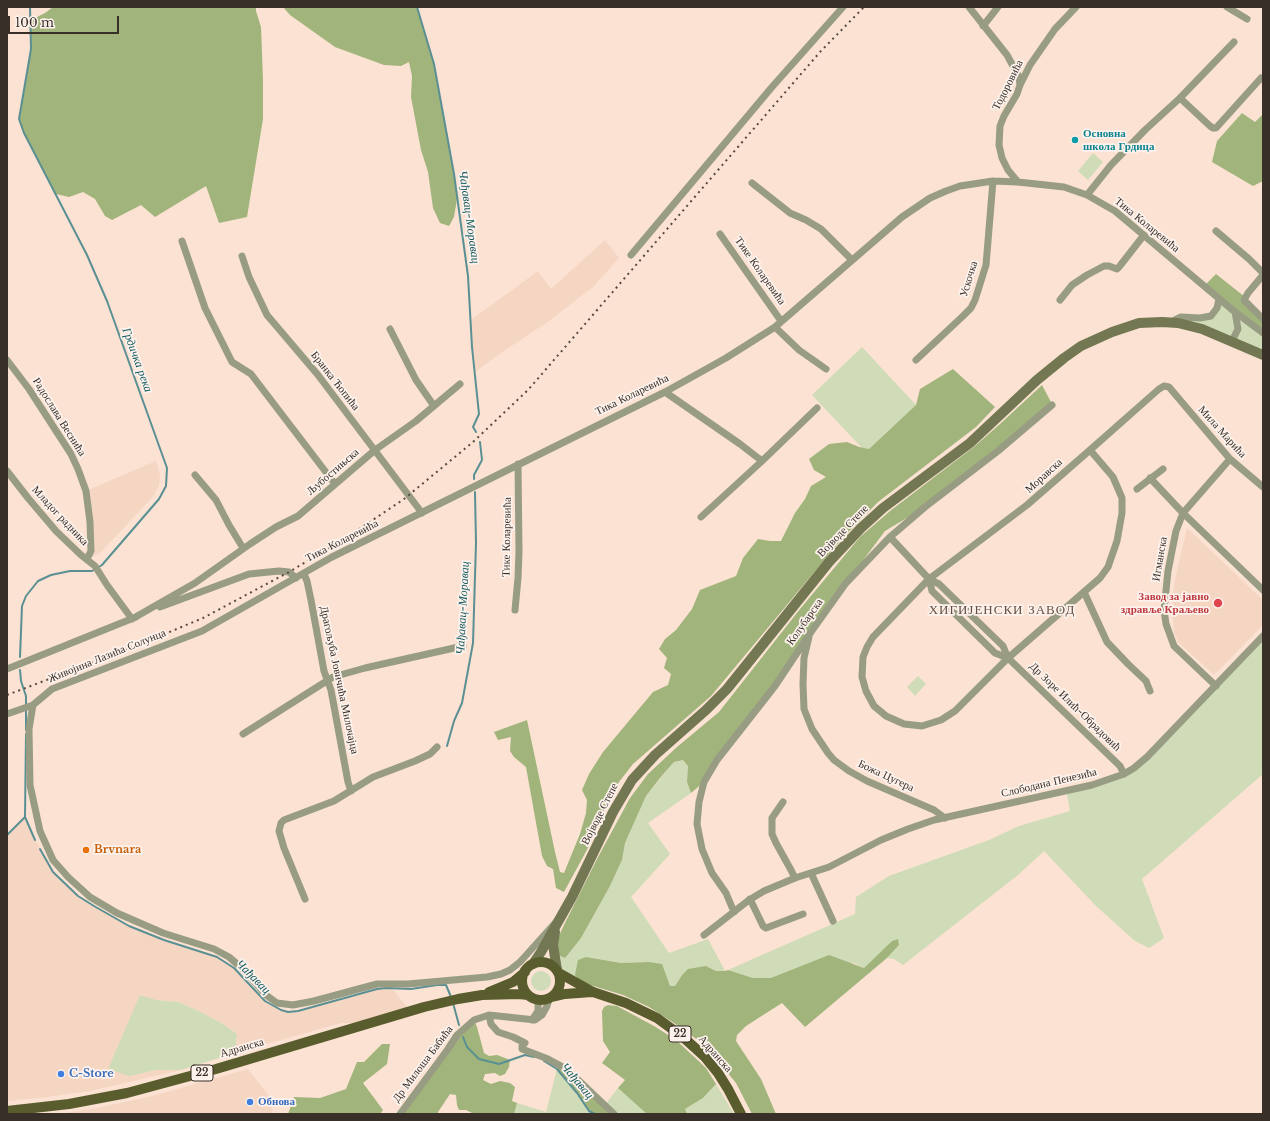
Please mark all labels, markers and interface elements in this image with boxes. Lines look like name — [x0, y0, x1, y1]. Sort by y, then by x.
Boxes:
scale bar — [10, 8, 121, 34]
text: 100 m — [15, 15, 54, 30]
street label: Тодоровића — [990, 58, 1026, 112]
place label: Основна школа Грдица — [1083, 127, 1154, 153]
marker: Основна школа Грдица — [1070, 135, 1080, 145]
water label: Чађавац-Моравац — [455, 170, 483, 264]
street label: Тика Коларевића — [1112, 195, 1182, 255]
street label: Тике Коларевића — [732, 235, 788, 307]
street label: Ускочка — [957, 259, 981, 299]
water label: Грдичка река — [119, 326, 155, 394]
street label: Бранка Ћопића — [308, 349, 362, 413]
street label: Тика Коларевића — [593, 372, 671, 418]
street label: Радослава Веснића — [29, 375, 89, 459]
street label: Мила Марића — [1195, 403, 1249, 461]
street label: Љубостињска — [304, 446, 362, 498]
street label: Моравска — [1023, 456, 1065, 496]
street label: Младог радника — [29, 483, 91, 549]
street label: Тике Коларевића — [500, 497, 514, 577]
street label: Војводе Степе — [815, 502, 871, 560]
street label: Тика Коларевића — [303, 517, 381, 565]
street label: Игманска — [1150, 536, 1170, 582]
water label: Чађавац-Моравац — [453, 561, 473, 655]
place label: Завод за јавно здравље Краљево — [1121, 590, 1209, 616]
street label: Колубарска — [784, 596, 826, 648]
marker: Завод за јавно здравље Краљево — [1212, 597, 1224, 609]
district label: ХИГИЈЕНСКИ ЗАВОД — [929, 602, 1075, 618]
street label: Драгољуба Јовичића Милочајца — [317, 605, 361, 755]
street label: Живојина Лазића Солунца — [46, 626, 168, 686]
street label: Др Зоре Илић-Обрадовић — [1026, 660, 1124, 754]
street label: Божа Цугера — [856, 757, 916, 795]
street label: Слободана Пенезића — [1000, 766, 1098, 800]
street label: Војводе Степе — [579, 781, 621, 847]
place label: Brvnara — [94, 843, 141, 857]
marker: Brvnara — [81, 845, 91, 855]
water label: Чађавац — [233, 957, 273, 997]
street label: Др Милоша Бабића — [390, 1023, 456, 1105]
road number: 22 — [669, 1026, 691, 1042]
street label: Адранска — [695, 1033, 735, 1075]
street label: Адранска — [219, 1035, 265, 1061]
water label: Чађавац — [558, 1060, 596, 1102]
road number: 22 — [191, 1065, 213, 1081]
place label: C-Store — [69, 1067, 114, 1081]
marker: C-Store — [56, 1069, 66, 1079]
place label: Обнова — [258, 1095, 295, 1109]
marker: Обнова — [245, 1097, 255, 1107]

